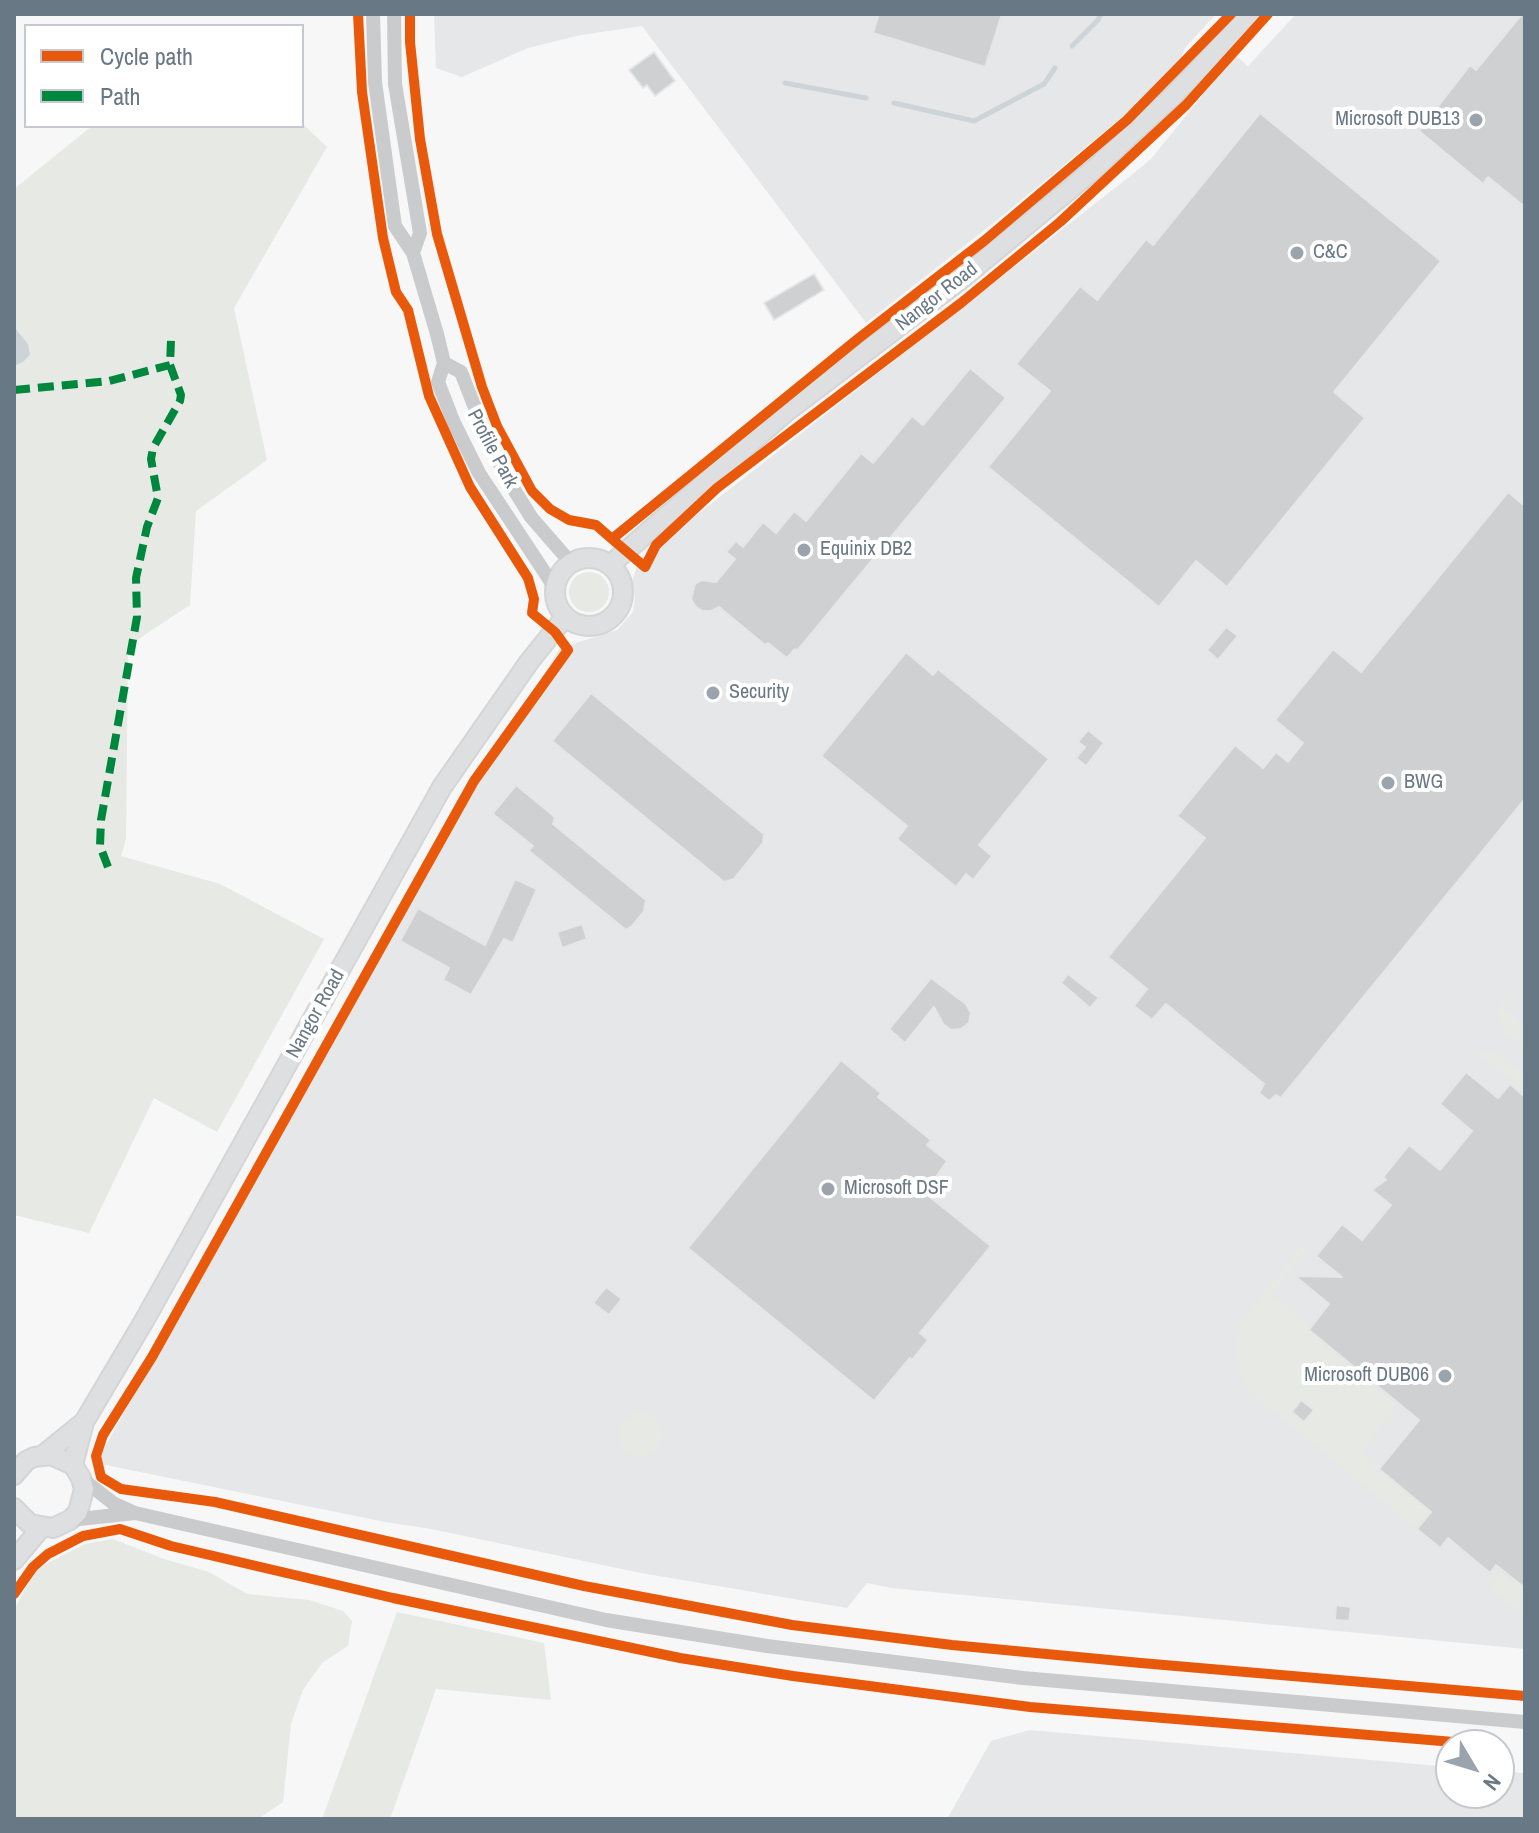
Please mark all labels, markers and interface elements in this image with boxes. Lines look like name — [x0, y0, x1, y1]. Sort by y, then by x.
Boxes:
legend — [24, 24, 304, 128]
text: Cycle path — [100, 40, 193, 72]
text: Path — [100, 80, 141, 112]
place label: Microsoft DUB13 — [1335, 108, 1460, 132]
marker: Microsoft DUB13 — [1467, 111, 1485, 129]
place label: C&C — [1313, 241, 1348, 265]
marker: C&C — [1288, 244, 1306, 262]
street label: Nangor Road — [891, 258, 983, 336]
street label: Profile Park — [461, 406, 523, 492]
place label: Equinix DB2 — [820, 538, 912, 562]
marker: Equinix DB2 — [795, 541, 813, 559]
place label: Security — [729, 681, 789, 705]
marker: Security — [704, 684, 722, 702]
place label: BWG — [1404, 771, 1443, 795]
marker: BWG — [1379, 774, 1397, 792]
street label: Nangor Road — [282, 966, 350, 1062]
place label: Microsoft DSF — [844, 1177, 949, 1201]
marker: Microsoft DSF — [819, 1180, 837, 1198]
place label: Microsoft DUB06 — [1304, 1364, 1429, 1388]
marker: Microsoft DUB06 — [1436, 1367, 1454, 1385]
north arrow — [1435, 1729, 1515, 1809]
text: N — [1477, 1768, 1508, 1797]

